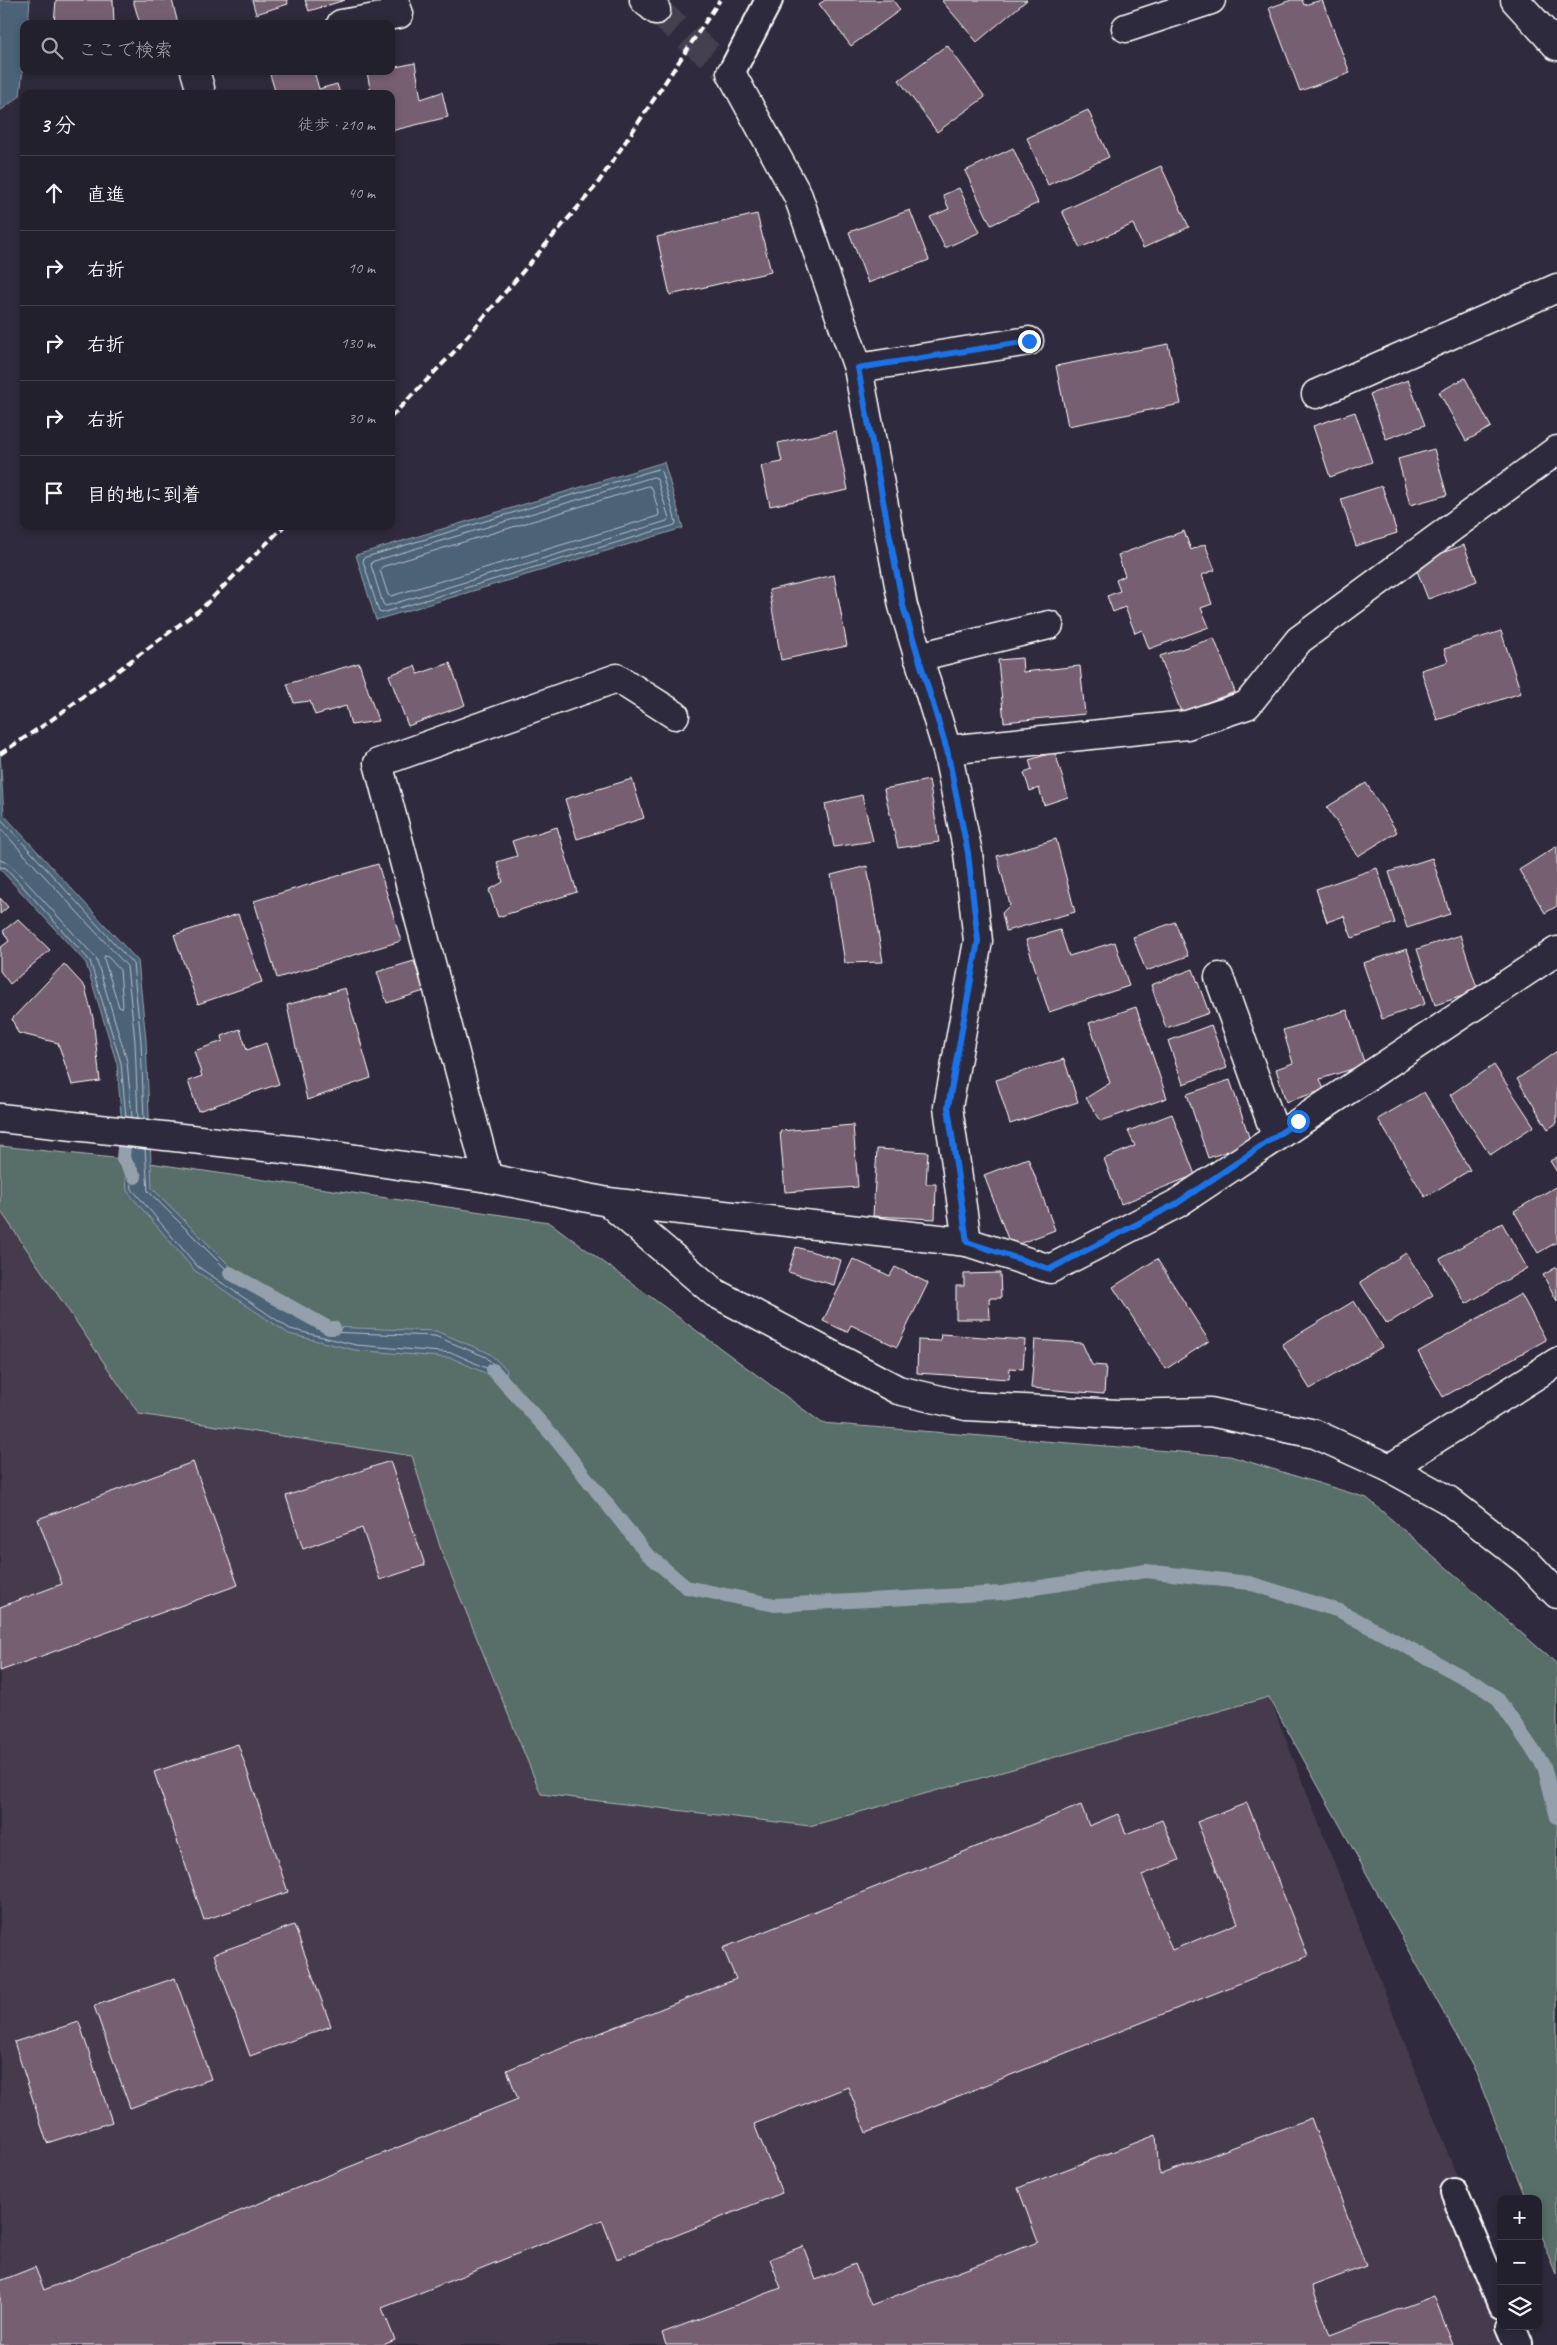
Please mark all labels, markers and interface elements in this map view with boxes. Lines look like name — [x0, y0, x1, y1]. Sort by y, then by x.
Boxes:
search box — [20, 20, 395, 75]
icon: search — [38, 34, 66, 62]
text: ここで検索 — [78, 38, 173, 62]
text: 3 分 — [40, 112, 76, 138]
text: 徒歩 · 210 m — [298, 115, 375, 135]
icon: ahead — [40, 179, 68, 207]
text: 直進 — [87, 183, 125, 207]
text: 40 m — [348, 183, 375, 203]
icon: right — [40, 254, 68, 282]
text: 右折 — [87, 258, 125, 282]
text: 10 m — [348, 258, 375, 278]
icon: right — [40, 329, 68, 357]
route end — [1018, 330, 1041, 353]
text: 右折 — [87, 333, 125, 357]
text: 130 m — [341, 333, 375, 353]
icon: right — [40, 404, 68, 432]
text: 右折 — [87, 408, 125, 432]
text: 30 m — [348, 408, 375, 428]
icon: arrive — [40, 479, 68, 507]
text: 目的地に到着 — [87, 483, 201, 507]
route start — [1287, 1110, 1310, 1133]
map controls — [1497, 2195, 1542, 2330]
button: + — [1497, 2195, 1542, 2240]
button: − — [1497, 2240, 1542, 2285]
button: layers — [1497, 2285, 1542, 2330]

